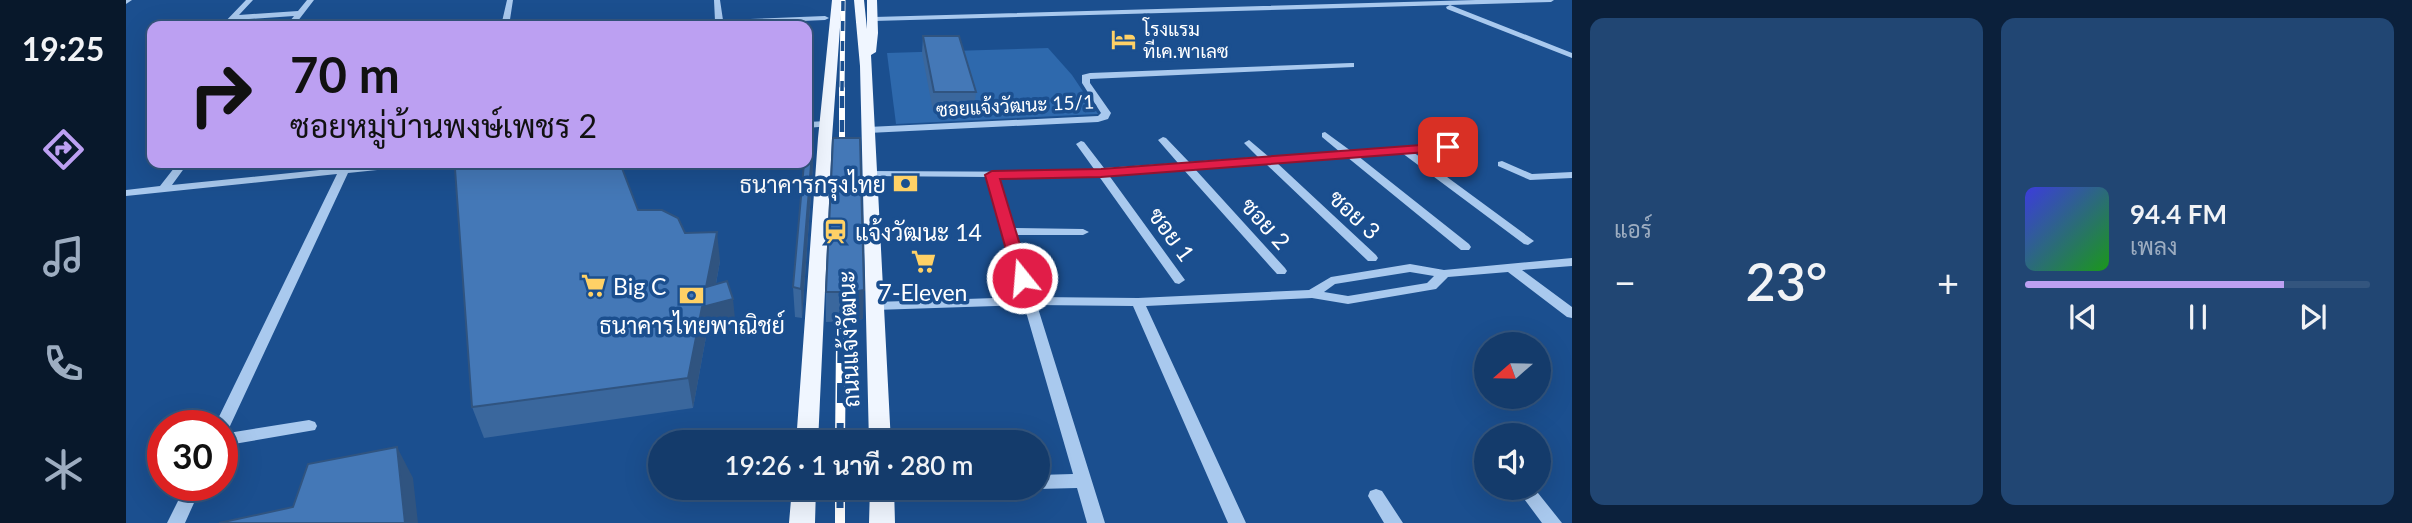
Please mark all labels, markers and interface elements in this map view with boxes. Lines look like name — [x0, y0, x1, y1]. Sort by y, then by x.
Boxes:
place label: โรงแรม ทีเค.พาเลซ — [1142, 17, 1229, 62]
hotel icon: โรงแรม ทีเค.พาเลซ — [1109, 25, 1137, 53]
text: 19:25 — [22, 29, 104, 68]
text: 70 m — [290, 45, 400, 103]
icon: right — [175, 49, 266, 140]
street label: ซอยแจ้งวัฒนะ 15/1 — [935, 89, 1095, 121]
text: ซอยหมู่บ้านพงษ์เพชร 2 — [290, 106, 597, 145]
pin — [1418, 117, 1478, 177]
icon: directions — [39, 125, 88, 174]
icon: arrive — [1429, 128, 1467, 166]
place label: ธนาคารกรุงไทย — [740, 169, 886, 201]
bank icon: ธนาคารกรุงไทย — [892, 170, 920, 198]
street label: ซอย 3 — [1323, 183, 1387, 245]
street label: ซอย 2 — [1236, 191, 1296, 255]
text: 94.4 FM — [2130, 198, 2227, 230]
street label: ซอย 1 — [1143, 201, 1201, 267]
text: แอร์ — [1614, 215, 1652, 243]
station icon: แจ้งวัฒนะ 14 — [821, 218, 849, 246]
place label: แจ้งวัฒนะ 14 — [855, 218, 982, 246]
icon: music — [39, 232, 88, 281]
text: เพลง — [2130, 232, 2177, 260]
position arrow — [985, 241, 1059, 315]
supermarket icon: 7-Eleven — [909, 248, 937, 276]
text: 23° — [1746, 250, 1827, 312]
text: − — [1614, 259, 1636, 305]
text: + — [1937, 259, 1959, 305]
street label: ถนนแจ้งวัฒนะ — [832, 270, 864, 408]
supermarket icon: Big C — [579, 272, 607, 300]
place label: Big C — [613, 272, 666, 300]
place label: 7-Eleven — [879, 278, 967, 306]
bank icon: ธนาคารไทยพาณิชย์ — [678, 281, 706, 309]
icon: previous — [2064, 298, 2102, 336]
icon: pause — [2179, 298, 2217, 336]
icon: next — [2294, 298, 2332, 336]
place label: ธนาคารไทยพาณิชย์ — [599, 310, 785, 339]
north arrow — [1474, 332, 1550, 410]
map controls — [1474, 332, 1551, 500]
icon: phone — [39, 339, 88, 388]
speed limit sign: 30 — [147, 410, 238, 501]
button: sound — [1474, 423, 1551, 500]
icon: climate — [39, 445, 88, 494]
text: 19:26 · 1 นาที · 280 m — [725, 449, 973, 481]

